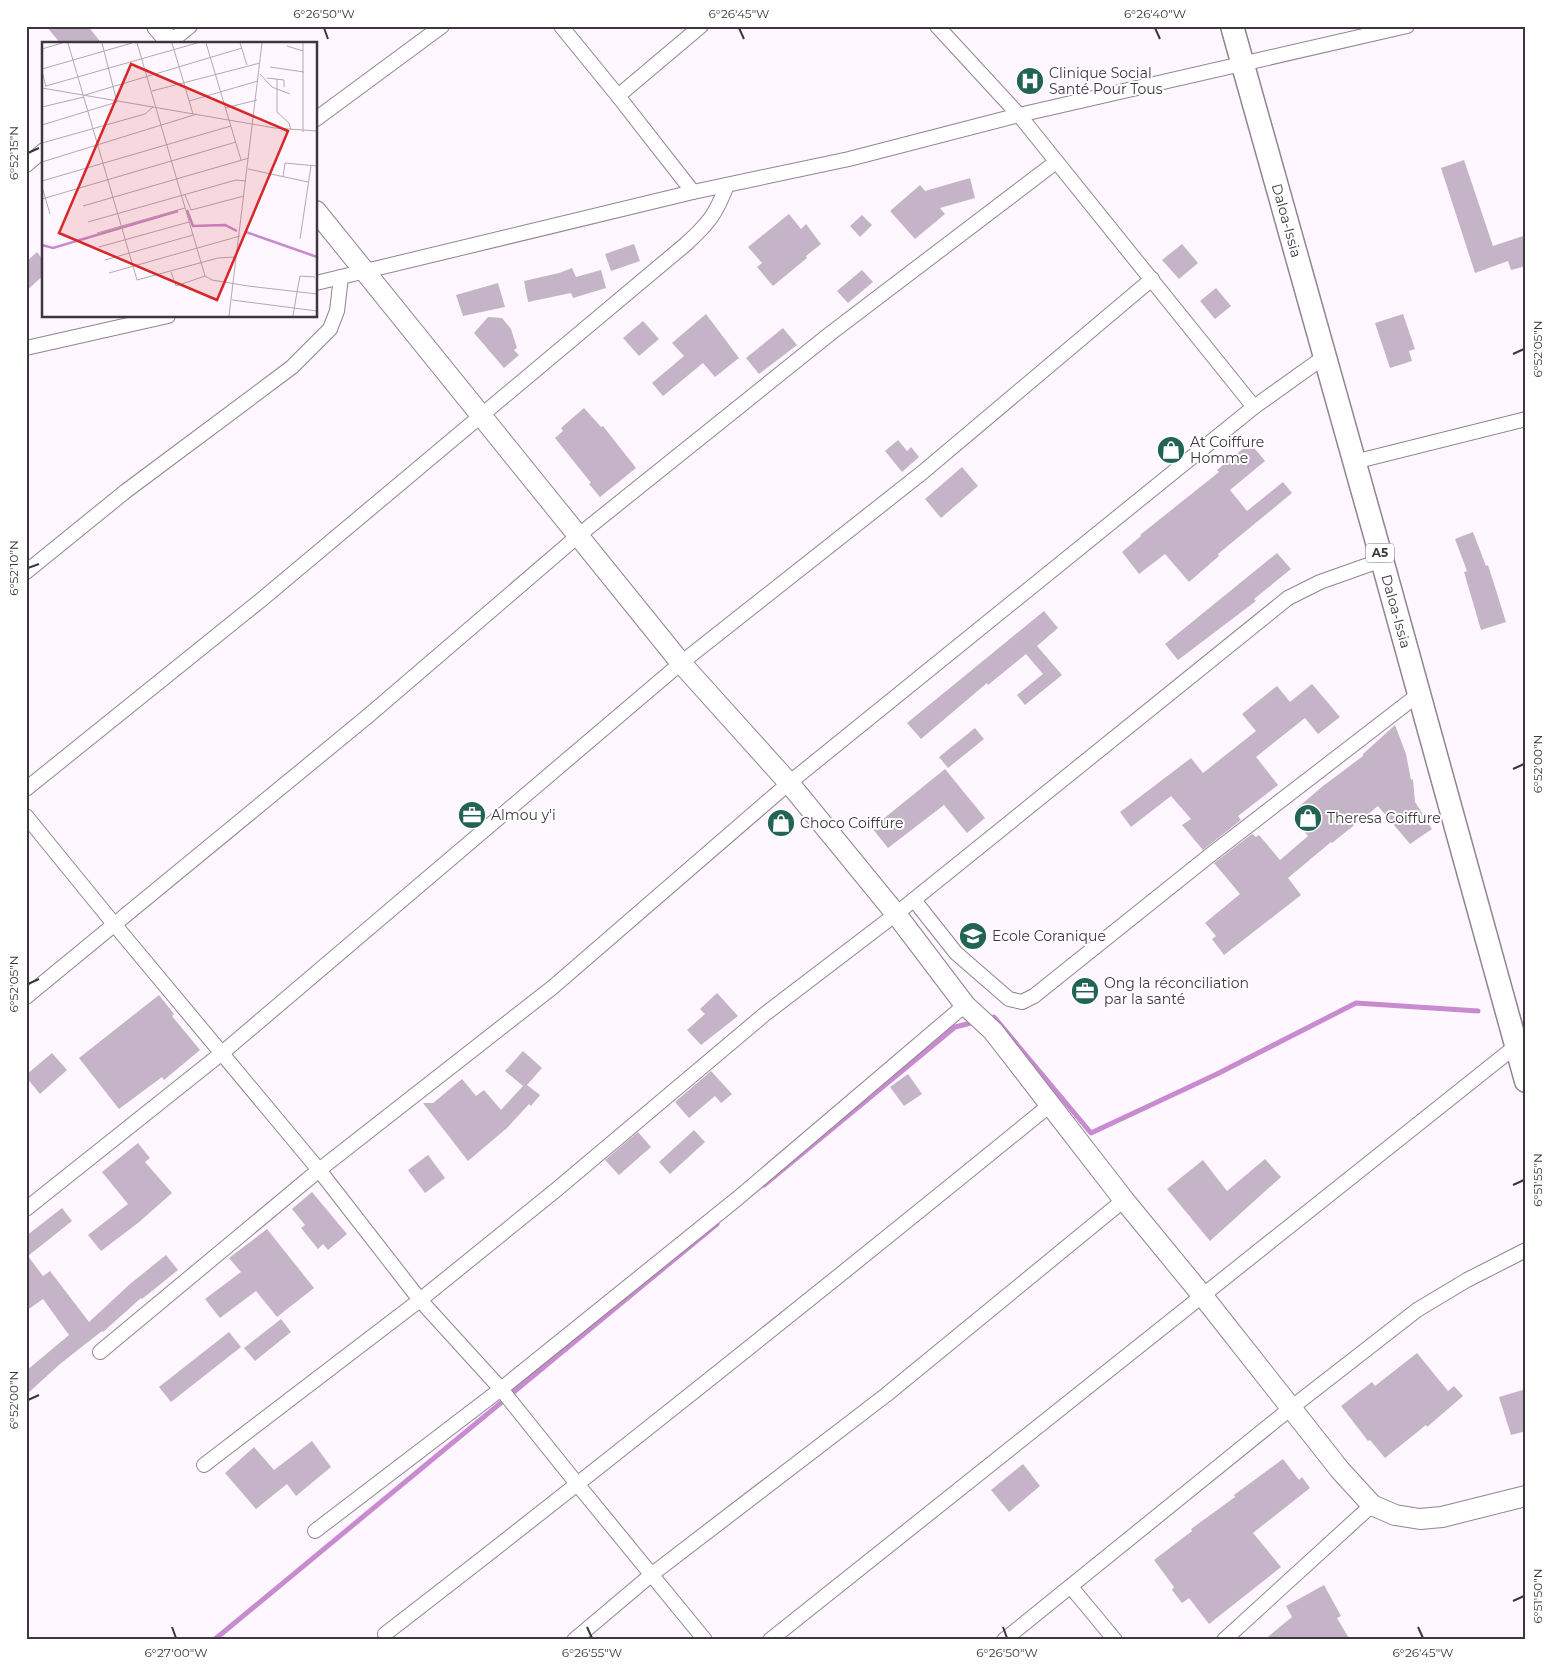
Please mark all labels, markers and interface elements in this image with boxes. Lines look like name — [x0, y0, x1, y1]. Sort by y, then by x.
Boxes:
text: 6°26'50"W — [293, 6, 355, 21]
text: 6°26'45"W — [709, 6, 769, 21]
text: 6°26'40"W — [1124, 6, 1186, 21]
inset map — [42, 42, 318, 318]
place label: Clinique Social Santé Pour Tous — [1049, 64, 1163, 98]
hospital icon: Clinique Social Santé Pour Tous — [1015, 66, 1045, 96]
text: 6°52'15"N — [6, 126, 21, 180]
street label: Daloa-Issia — [1268, 181, 1306, 259]
text: 6°52'05"N — [1530, 320, 1545, 378]
place label: At Coiffure Homme — [1190, 433, 1264, 467]
shop icon: At Coiffure Homme — [1156, 435, 1186, 465]
text: 6°52'10"N — [6, 540, 21, 596]
road number: A5 — [1366, 544, 1394, 562]
street label: Daloa-Issia — [1377, 572, 1415, 650]
text: 6°52'00"N — [1530, 735, 1545, 793]
office icon: Almou y'i — [457, 800, 487, 830]
shop icon: Theresa Coiffure — [1293, 803, 1323, 833]
place label: Almou y'i — [491, 806, 556, 824]
shop icon: Choco Coiffure — [766, 808, 796, 838]
place label: Theresa Coiffure — [1327, 809, 1441, 827]
place label: Choco Coiffure — [800, 814, 903, 832]
school or university icon: Ecole Coranique — [958, 921, 988, 951]
place label: Ecole Coranique — [992, 927, 1106, 945]
text: 6°52'05"N — [6, 955, 21, 1013]
place label: Ong la réconciliation par la santé — [1104, 974, 1249, 1008]
office icon: Ong la réconciliation par la santé — [1070, 976, 1100, 1006]
text: 6°51'55"N — [1530, 1153, 1545, 1207]
text: 6°52'00"N — [6, 1371, 21, 1429]
text: 6°51'50"N — [1530, 1569, 1545, 1623]
text: 6°27'00"W — [145, 1645, 207, 1660]
text: 6°26'55"W — [562, 1645, 622, 1660]
text: 6°26'50"W — [976, 1645, 1038, 1660]
text: 6°26'45"W — [1393, 1645, 1453, 1660]

